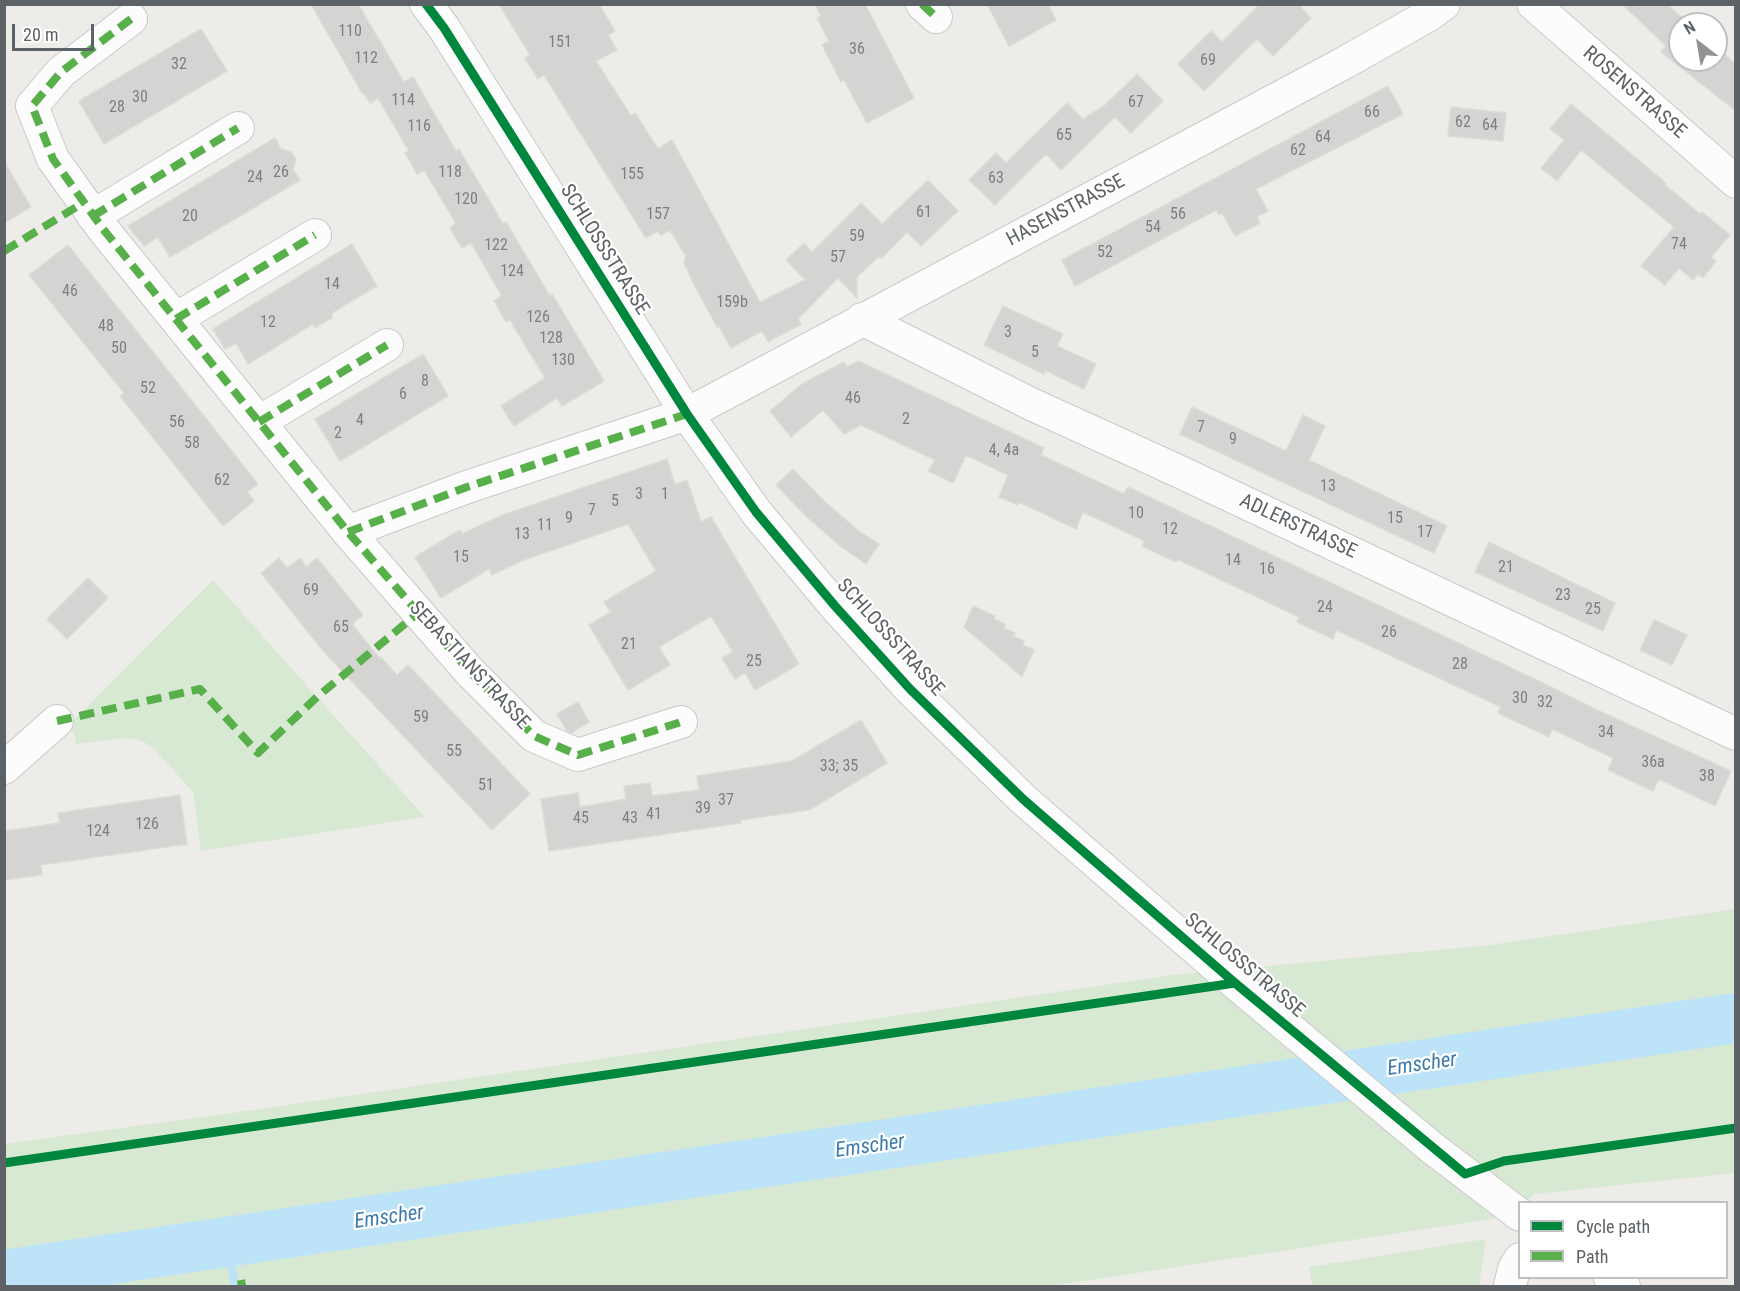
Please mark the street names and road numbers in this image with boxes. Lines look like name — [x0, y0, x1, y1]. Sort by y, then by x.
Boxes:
street label: ROSENSTRASSE — [1577, 42, 1691, 144]
street label: HASENSTRASSE — [1003, 170, 1129, 252]
street label: SCHLOSSSTRASSE — [554, 180, 654, 320]
street label: ADLERSTRASSE — [1236, 489, 1360, 565]
street label: SCHLOSSSTRASSE — [831, 574, 949, 702]
street label: SEBASTIANSTRASSE — [404, 597, 534, 735]
street label: SCHLOSSSTRASSE — [1179, 909, 1309, 1023]

